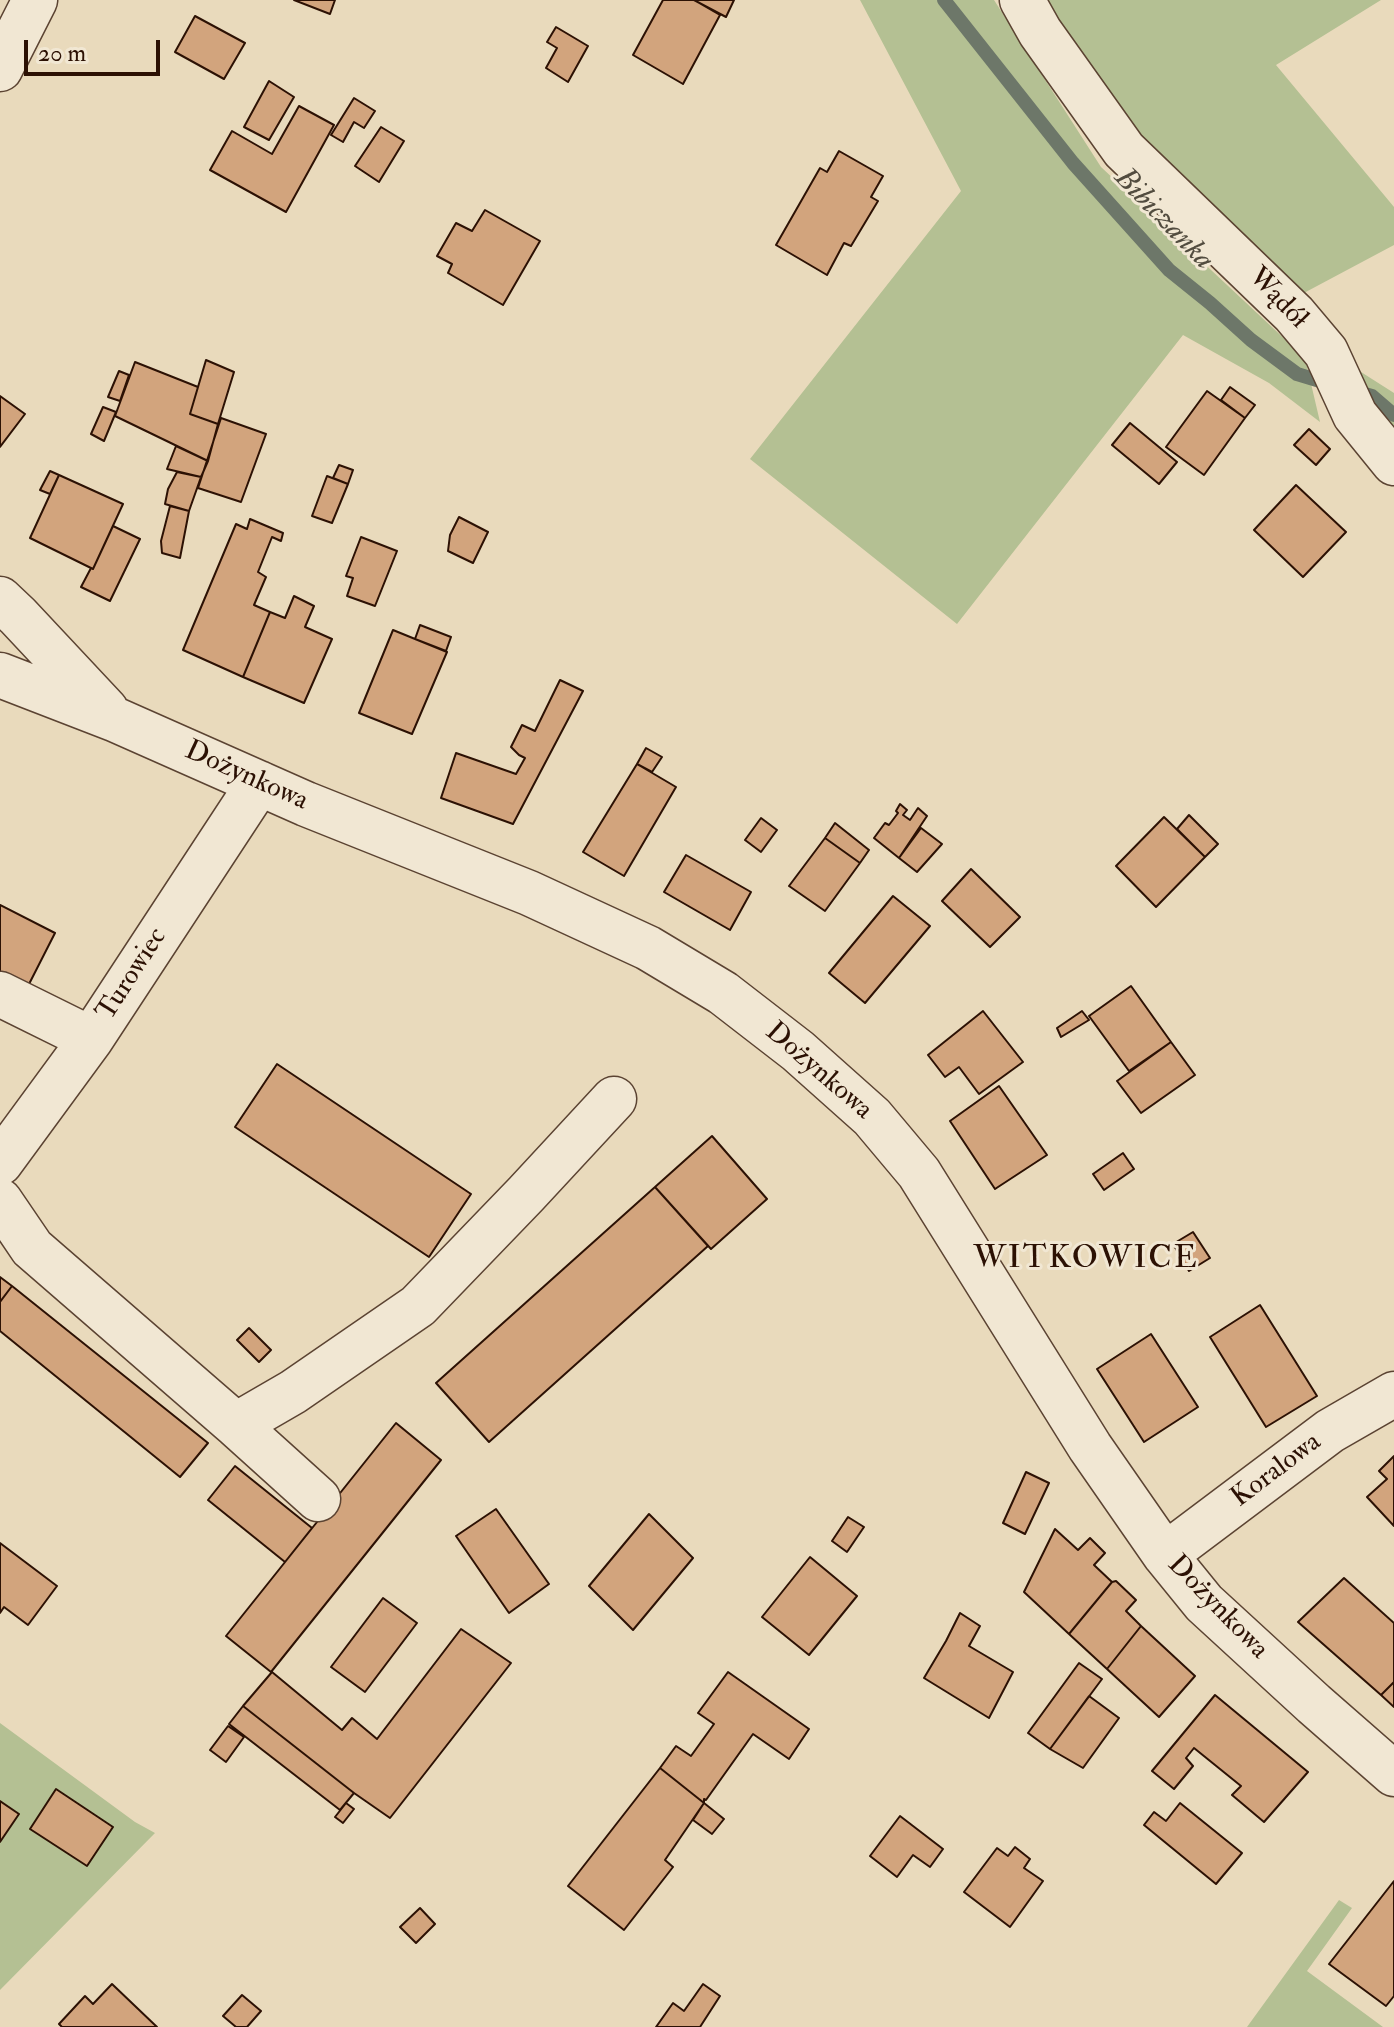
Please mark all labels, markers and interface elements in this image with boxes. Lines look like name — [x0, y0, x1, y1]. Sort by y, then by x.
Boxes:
scale bar — [28, 24, 164, 74]
text: 20 m — [38, 38, 86, 69]
water label: Bibiczanka — [1106, 161, 1220, 279]
street label: Wądół — [1240, 261, 1314, 337]
street label: Dożynkowa — [179, 735, 313, 819]
street label: Turowiec — [91, 922, 175, 1028]
street label: Dożynkowa — [757, 1016, 879, 1128]
district label: WITKOWICE — [973, 1241, 1199, 1279]
street label: Koralowa — [1226, 1426, 1328, 1516]
street label: Dożynkowa — [1159, 1549, 1275, 1667]

